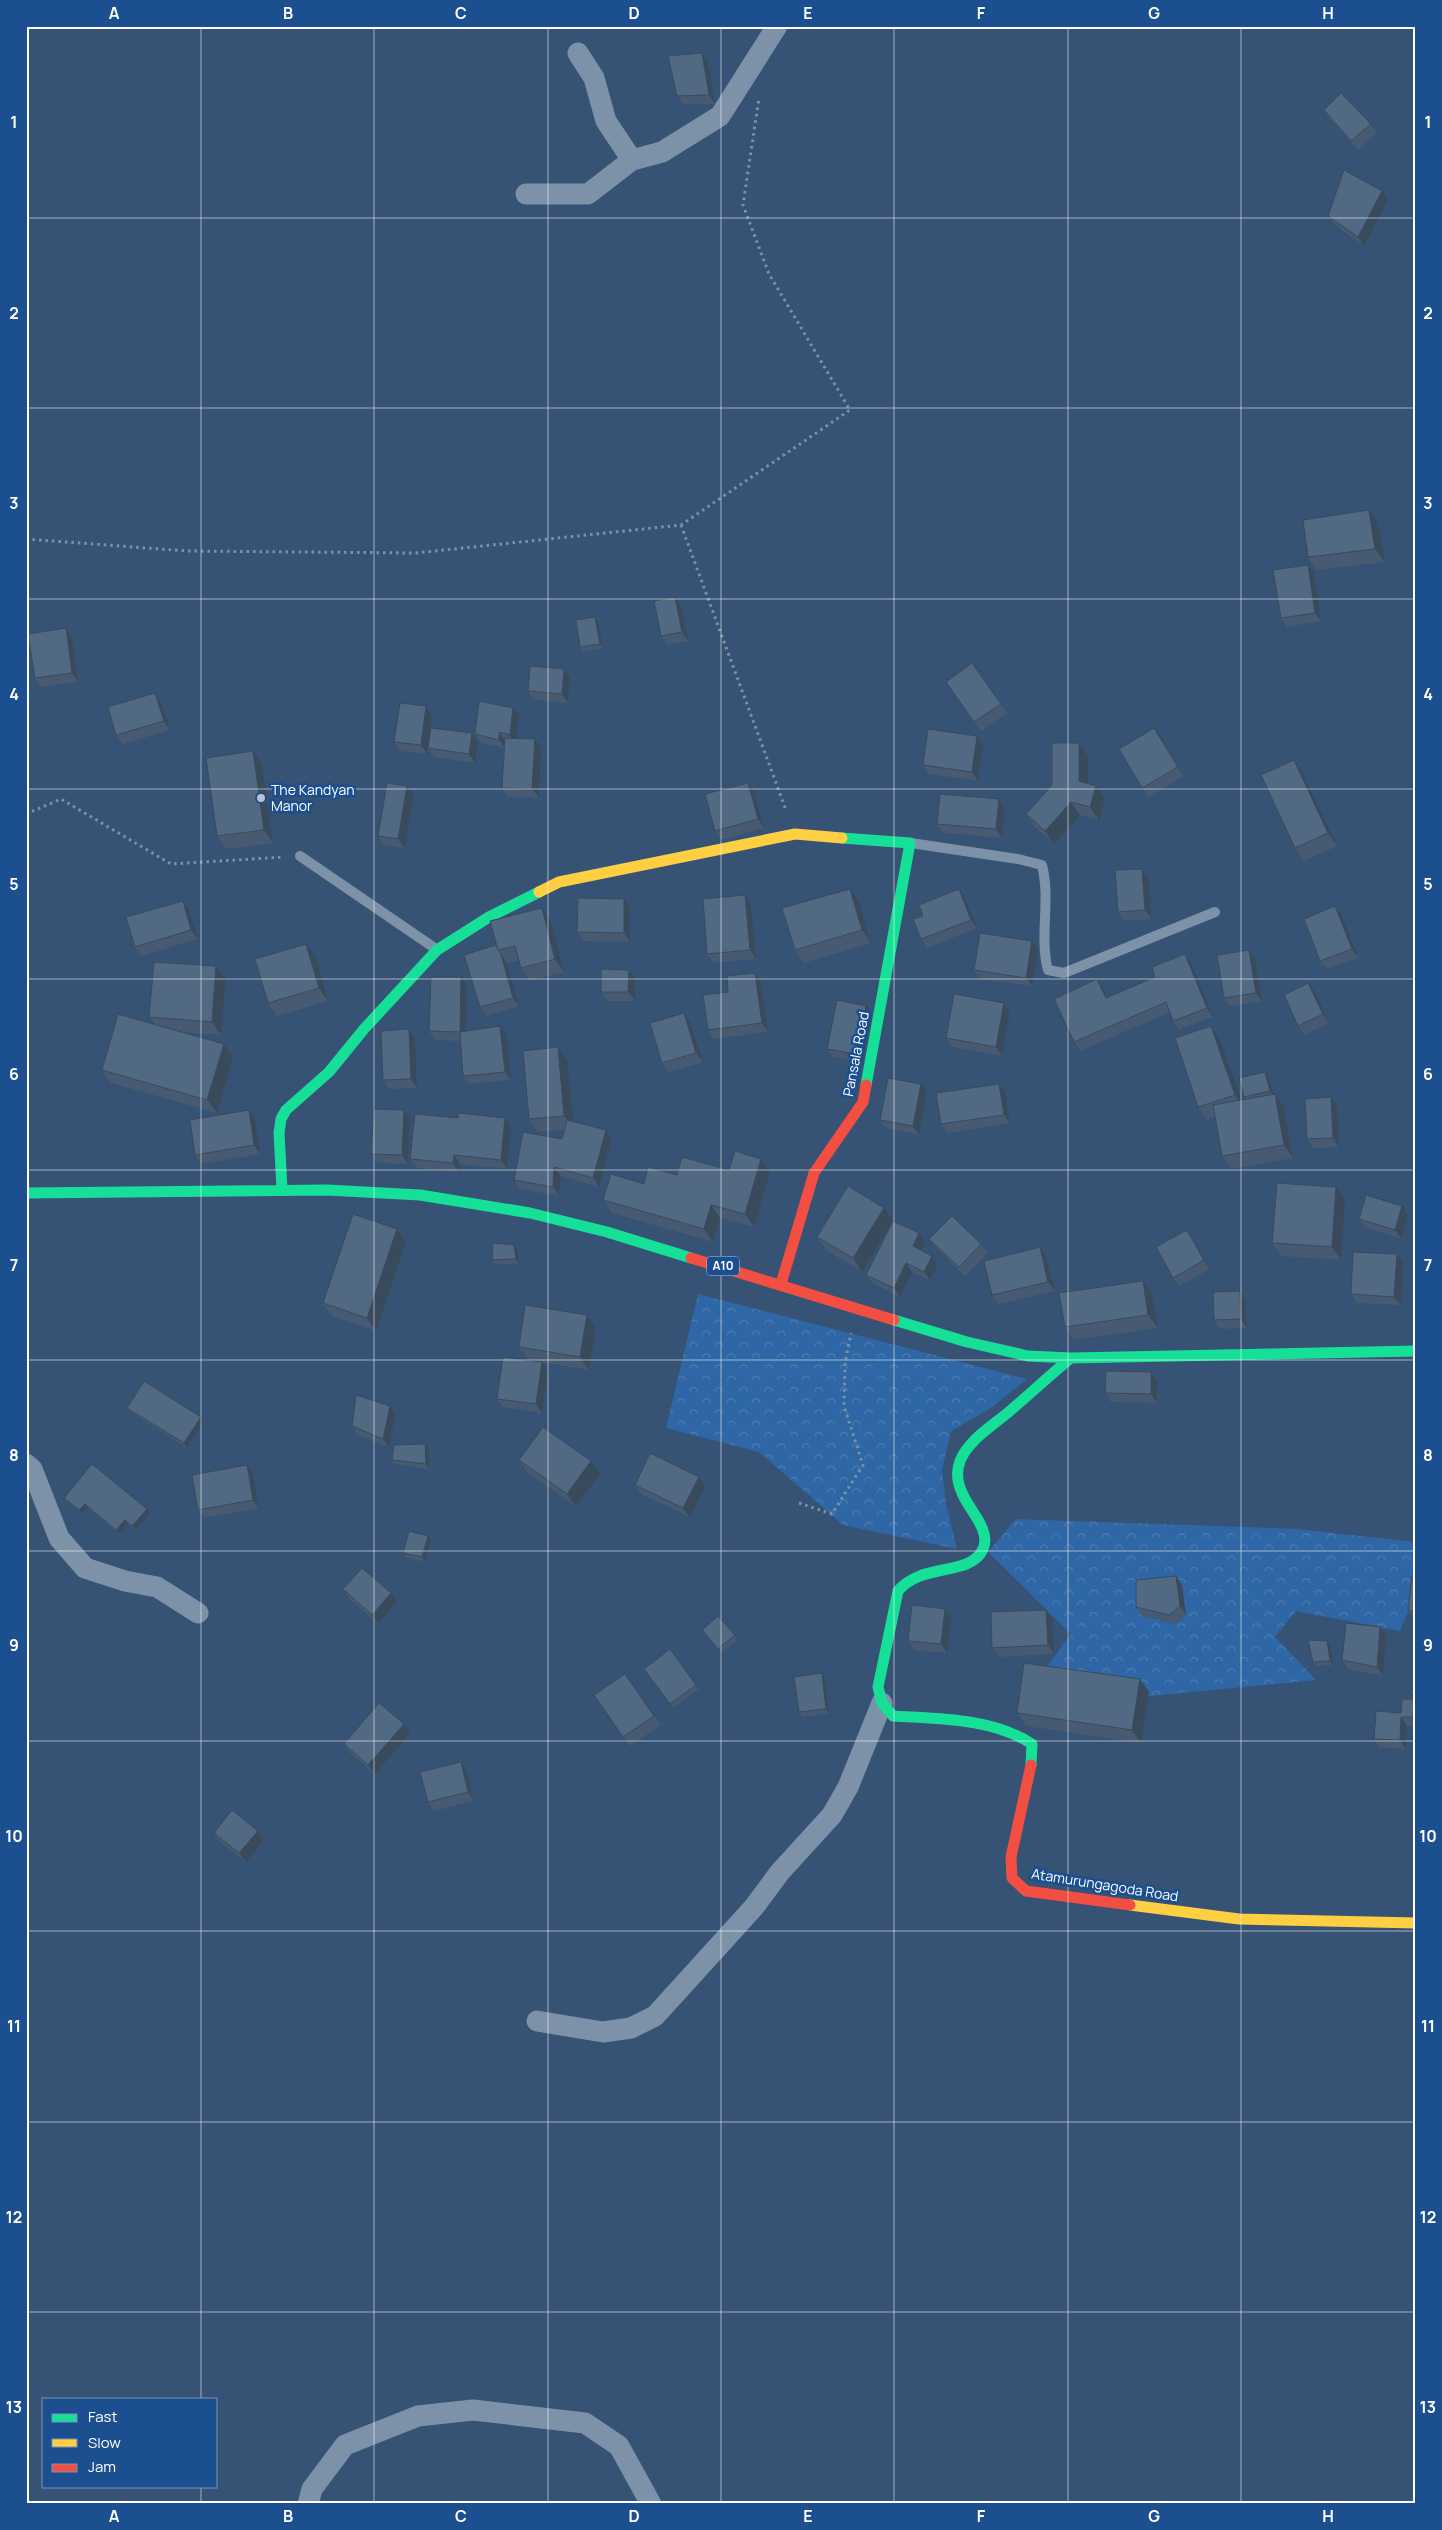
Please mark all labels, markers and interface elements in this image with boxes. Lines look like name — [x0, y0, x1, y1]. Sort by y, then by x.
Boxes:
text: A — [109, 2, 120, 24]
text: B — [283, 2, 293, 24]
text: C — [455, 2, 467, 24]
text: D — [628, 2, 640, 24]
text: E — [803, 2, 813, 24]
text: F — [977, 2, 986, 24]
text: G — [1148, 2, 1160, 24]
text: H — [1322, 2, 1334, 24]
text: 1 — [10, 111, 18, 133]
text: 1 — [1424, 111, 1432, 133]
text: 2 — [9, 302, 19, 324]
text: 2 — [1423, 302, 1433, 324]
text: 3 — [9, 492, 19, 514]
text: 3 — [1423, 492, 1433, 514]
text: 4 — [9, 683, 19, 705]
text: 4 — [1423, 683, 1433, 705]
place label: The Kandyan Manor — [271, 780, 355, 815]
marker: The Kandyan Manor — [255, 792, 267, 804]
text: 5 — [9, 873, 19, 895]
text: 5 — [1423, 873, 1433, 895]
street label: Pansala Road — [838, 1010, 873, 1098]
text: 6 — [9, 1063, 19, 1085]
text: 6 — [1423, 1063, 1433, 1085]
text: 7 — [10, 1254, 18, 1276]
text: 7 — [1424, 1254, 1432, 1276]
road number: A10 — [707, 1256, 739, 1276]
text: 8 — [9, 1444, 19, 1466]
text: 8 — [1423, 1444, 1433, 1466]
text: 9 — [9, 1634, 19, 1656]
text: 9 — [1423, 1634, 1433, 1656]
text: 10 — [5, 1825, 23, 1847]
text: 10 — [1419, 1825, 1437, 1847]
street label: Atamurungagoda Road — [1030, 1864, 1180, 1906]
text: 11 — [7, 2015, 21, 2037]
text: 11 — [1421, 2015, 1435, 2037]
text: 12 — [6, 2206, 22, 2228]
text: 12 — [1420, 2206, 1436, 2228]
text: 13 — [6, 2396, 22, 2418]
text: 13 — [1420, 2396, 1436, 2418]
legend — [42, 2398, 218, 2488]
text: Fast — [88, 2406, 117, 2427]
text: Slow — [88, 2432, 121, 2453]
text: Jam — [88, 2456, 116, 2477]
text: A — [109, 2505, 120, 2527]
text: B — [283, 2505, 293, 2527]
text: C — [455, 2505, 467, 2527]
text: D — [628, 2505, 640, 2527]
text: E — [803, 2505, 813, 2527]
text: F — [977, 2505, 986, 2527]
text: G — [1148, 2505, 1160, 2527]
text: H — [1322, 2505, 1334, 2527]

